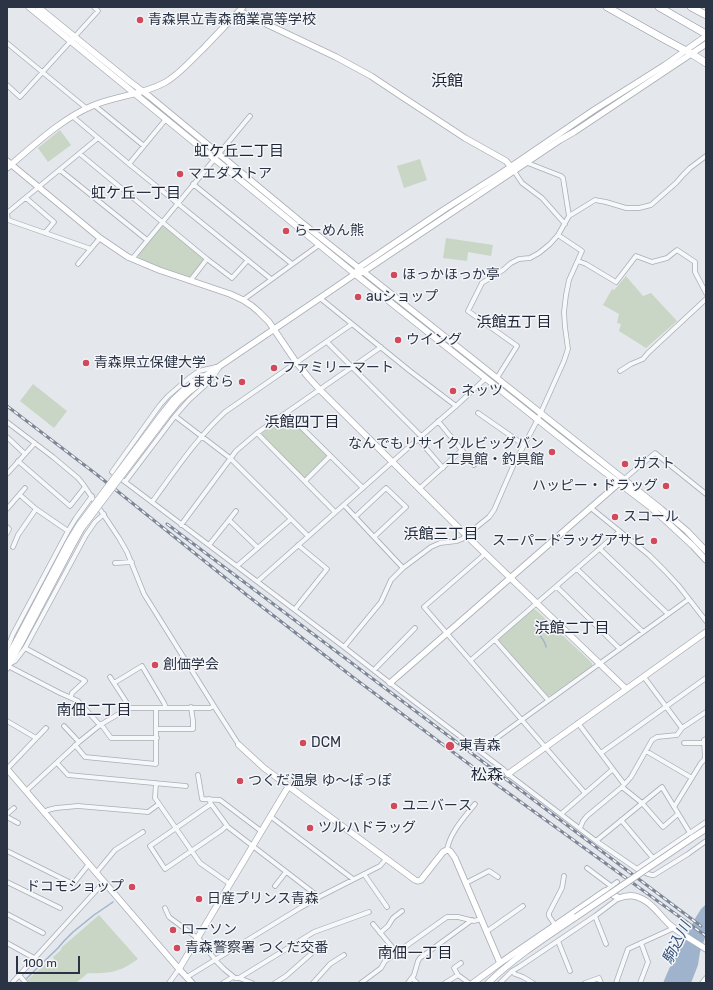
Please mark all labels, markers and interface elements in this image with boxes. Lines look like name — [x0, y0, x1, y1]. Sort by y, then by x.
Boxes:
place label: 青森県立青森商業高等学校 — [148, 12, 316, 28]
marker: 青森県立青森商業高等学校 — [135, 15, 145, 25]
district label: 浜館 — [431, 71, 463, 91]
district label: 虹ケ丘二丁目 — [194, 143, 284, 161]
place label: マエダストア — [188, 166, 272, 182]
marker: マエダストア — [175, 169, 185, 179]
district label: 虹ケ丘一丁目 — [91, 185, 181, 203]
place label: らーめん熊 — [294, 223, 364, 239]
marker: らーめん熊 — [281, 226, 291, 236]
place label: ほっかほっか亭 — [402, 267, 500, 283]
marker: ほっかほっか亭 — [389, 270, 399, 280]
place label: auショップ — [366, 289, 438, 305]
marker: auショップ — [353, 292, 363, 302]
district label: 浜館五丁目 — [477, 314, 551, 332]
place label: ウイング — [406, 332, 462, 348]
marker: ウイング — [393, 335, 403, 345]
place label: 青森県立保健大学 — [94, 355, 206, 371]
marker: 青森県立保健大学 — [81, 358, 91, 368]
place label: ファミリーマート — [282, 360, 394, 376]
marker: ファミリーマート — [269, 363, 279, 373]
place label: しまむら — [178, 374, 234, 390]
marker: しまむら — [237, 377, 247, 387]
place label: ネッツ — [461, 383, 503, 399]
marker: ネッツ — [448, 386, 458, 396]
district label: 浜館四丁目 — [265, 414, 339, 432]
place label: なんでもリサイクルビッグバン 工具館・釣具館 — [348, 436, 544, 468]
marker: なんでもリサイクルビッグバン 工具館・釣具館 — [547, 447, 557, 457]
place label: ガスト — [633, 456, 675, 472]
marker: ガスト — [620, 459, 630, 469]
place label: ハッピー・ドラッグ — [532, 478, 658, 494]
marker: ハッピー・ドラッグ — [661, 481, 671, 491]
place label: スコール — [623, 509, 679, 525]
marker: スコール — [610, 512, 620, 522]
district label: 浜館三丁目 — [404, 526, 478, 544]
place label: スーパードラッグアサヒ — [492, 533, 646, 549]
marker: スーパードラッグアサヒ — [649, 536, 659, 546]
district label: 浜館二丁目 — [535, 620, 609, 638]
place label: 創価学会 — [163, 657, 219, 673]
marker: 創価学会 — [150, 660, 160, 670]
district label: 南佃二丁目 — [57, 702, 131, 720]
place label: DCM — [311, 735, 341, 751]
marker: DCM — [298, 738, 308, 748]
place label: 東青森 — [459, 738, 501, 754]
marker: 東青森 — [444, 740, 456, 752]
district label: 松森 — [471, 765, 503, 785]
place label: つくだ温泉 ゆ～ぽっぽ — [248, 773, 391, 789]
marker: つくだ温泉 ゆ～ぽっぽ — [235, 776, 245, 786]
place label: ユニバース — [402, 798, 472, 814]
marker: ユニバース — [389, 801, 399, 811]
place label: ツルハドラッグ — [318, 820, 416, 836]
marker: ツルハドラッグ — [305, 823, 315, 833]
place label: ドコモショップ — [26, 879, 124, 895]
marker: ドコモショップ — [127, 882, 137, 892]
place label: 日産プリンス青森 — [207, 891, 319, 907]
marker: 日産プリンス青森 — [194, 894, 204, 904]
water label: 駒込川 — [659, 919, 695, 967]
place label: ローソン — [181, 922, 237, 938]
marker: ローソン — [168, 925, 178, 935]
place label: 青森警察署 つくだ交番 — [185, 940, 328, 956]
marker: 青森警察署 つくだ交番 — [172, 943, 182, 953]
district label: 南佃一丁目 — [378, 945, 452, 963]
scale bar — [18, 948, 82, 974]
text: 100 m — [23, 956, 57, 970]

